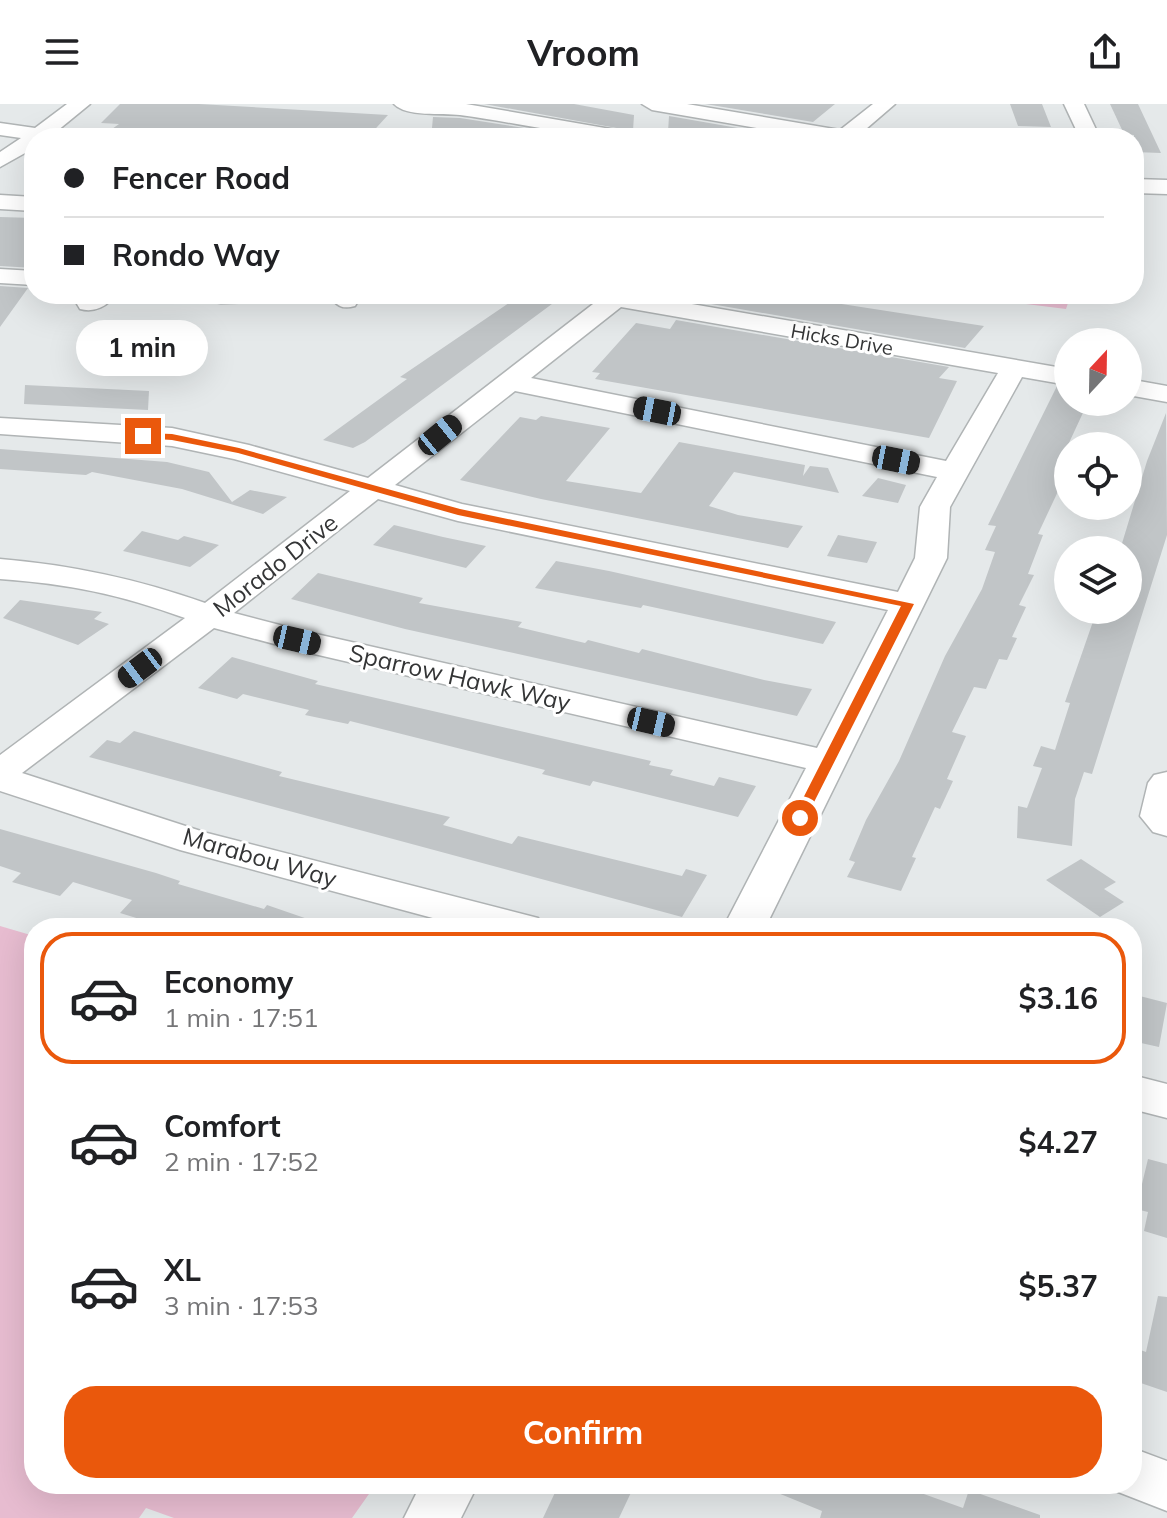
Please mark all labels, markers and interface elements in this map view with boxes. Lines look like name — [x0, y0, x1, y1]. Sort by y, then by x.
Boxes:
icon: menu — [40, 30, 84, 74]
text: Vroom — [527, 30, 640, 75]
icon: share — [1083, 30, 1127, 74]
text: Fencer Road — [112, 159, 290, 197]
text: Rondo Way — [112, 236, 280, 274]
street label: Hicks Drive — [789, 318, 895, 360]
callout: 1 min — [77, 320, 209, 376]
north arrow — [1054, 328, 1142, 416]
map controls — [1054, 328, 1142, 624]
text: 1 min — [108, 331, 176, 364]
car — [631, 395, 683, 427]
car — [414, 411, 466, 459]
route end — [125, 418, 161, 454]
button: locate — [1054, 432, 1142, 520]
car — [870, 444, 922, 476]
street label: Morado Drive — [207, 507, 343, 623]
button: layers — [1054, 536, 1142, 624]
car — [271, 623, 323, 657]
street label: Sparrow Hawk Way — [346, 637, 574, 717]
car — [114, 644, 166, 692]
car — [625, 705, 677, 739]
route start — [782, 800, 818, 836]
street label: Marabou Way — [180, 821, 341, 893]
icon: car — [68, 962, 140, 1034]
text: Economy — [164, 963, 293, 1001]
text: $3.16 — [1019, 979, 1098, 1017]
text: 1 min · 17:51 — [164, 1001, 319, 1034]
icon: car — [68, 1106, 140, 1178]
text: Comfort — [164, 1107, 281, 1145]
text: $4.27 — [1019, 1123, 1098, 1161]
text: 2 min · 17:52 — [164, 1145, 319, 1178]
icon: car — [68, 1250, 140, 1322]
text: XL — [164, 1251, 201, 1289]
text: $5.37 — [1019, 1267, 1098, 1305]
text: 3 min · 17:53 — [164, 1289, 319, 1322]
button: Confirm — [64, 1386, 1102, 1478]

